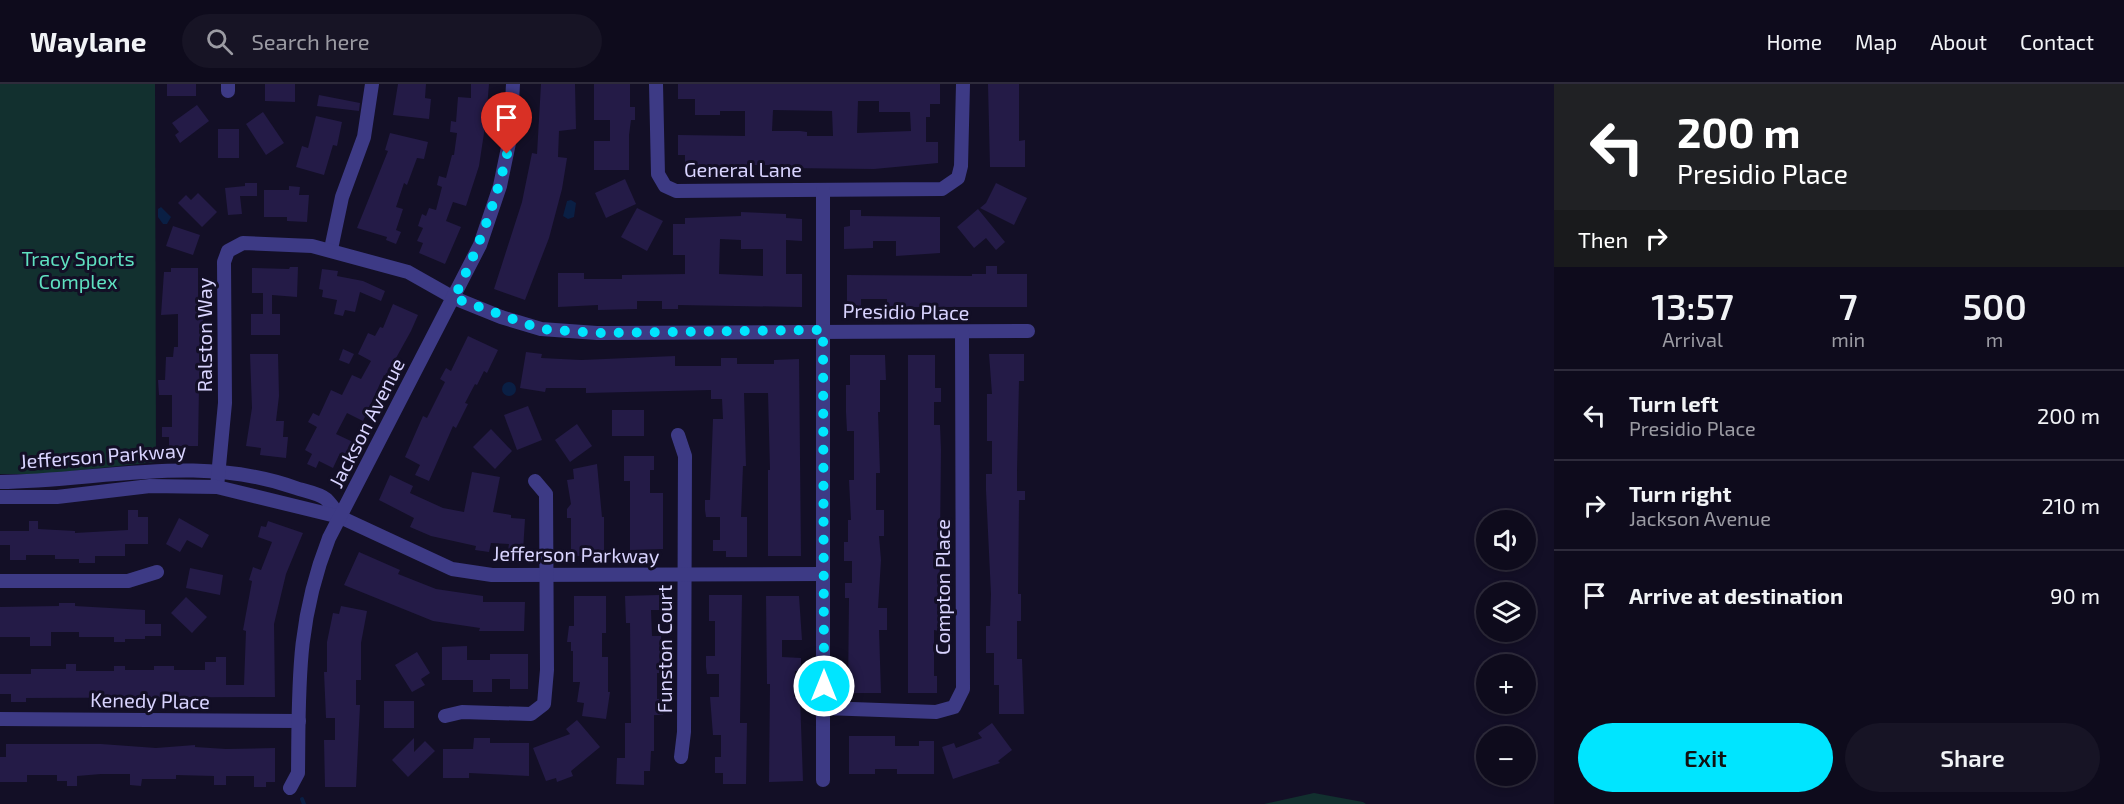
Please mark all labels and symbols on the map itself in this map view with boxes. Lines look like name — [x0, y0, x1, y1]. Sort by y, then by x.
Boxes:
pin — [481, 92, 532, 154]
street label: General Lane — [684, 157, 802, 181]
park label: Tracy Sports Complex — [21, 246, 135, 293]
street label: Ralston Way — [192, 277, 216, 392]
street label: Presidio Place — [842, 298, 970, 324]
street label: Jackson Avenue — [323, 354, 409, 491]
street label: Jefferson Parkway — [19, 437, 187, 473]
street label: Compton Place — [930, 519, 954, 655]
street label: Jefferson Parkway — [492, 541, 660, 567]
street label: Funston Court — [652, 584, 676, 713]
position arrow — [792, 654, 856, 718]
street label: Kenedy Place — [90, 687, 210, 713]

